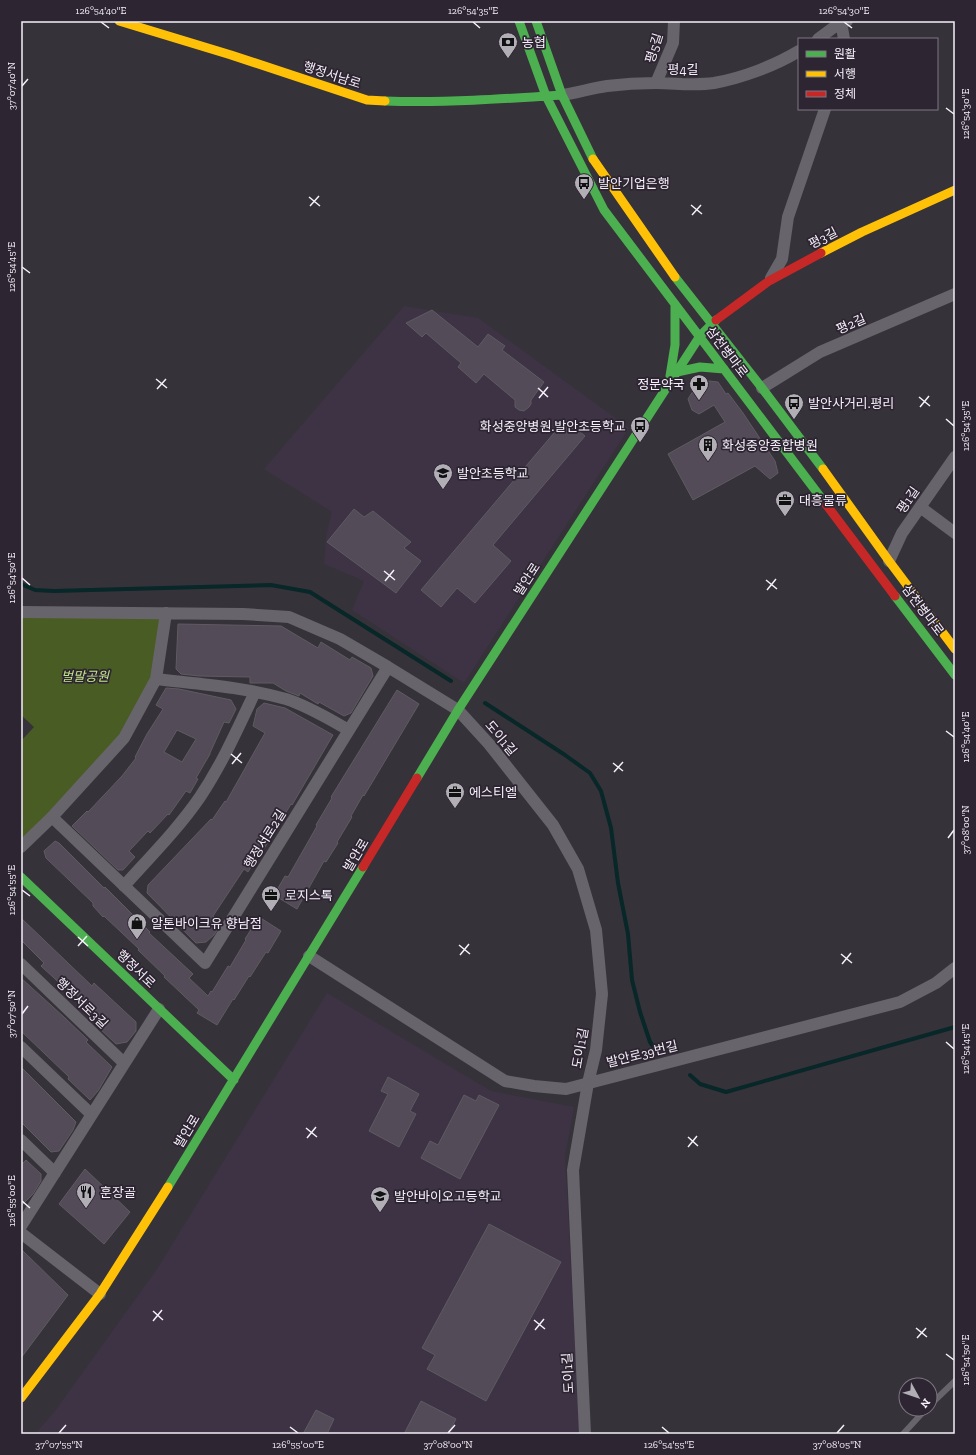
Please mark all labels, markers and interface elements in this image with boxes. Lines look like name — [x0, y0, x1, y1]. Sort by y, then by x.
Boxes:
text: 126°54'40"E — [76, 5, 127, 17]
text: 126°54'35"E — [448, 5, 498, 17]
text: 126°54'30"E — [819, 5, 869, 17]
bank icon: 농협 — [497, 31, 519, 59]
street label: 평5길 — [642, 31, 666, 65]
place label: 농협 — [522, 35, 546, 50]
legend — [798, 38, 938, 110]
text: 원활 — [834, 47, 856, 61]
street label: 행정서남로 — [301, 59, 363, 91]
text: 37°07'40"N — [6, 61, 18, 110]
street label: 평4길 — [668, 62, 698, 77]
text: 서행 — [834, 67, 856, 81]
text: 정체 — [834, 87, 856, 101]
text: 126°54'30"E — [960, 89, 972, 139]
bus stop icon: 발안기업은행 — [573, 172, 595, 200]
place label: 발안기업은행 — [598, 176, 670, 191]
street label: 평3길 — [806, 224, 840, 252]
text: 126°54'45"E — [6, 242, 18, 292]
street label: 평2길 — [834, 311, 868, 337]
street label: 삼천병마로 — [703, 324, 751, 380]
pharmacy icon: 정문약국 — [688, 373, 710, 401]
place label: 정문약국 — [637, 377, 685, 392]
bus stop icon: 발안사거리.평리 — [783, 392, 805, 420]
place label: 발안사거리.평리 — [808, 396, 894, 411]
text: 126°54'35"E — [960, 401, 972, 451]
bus stop icon: 화성중앙병원.발안초등학교 — [629, 415, 651, 443]
place label: 화성중앙병원.발안초등학교 — [480, 419, 626, 434]
building icon: 화성중앙종합병원 — [697, 434, 719, 462]
place label: 화성중앙종합병원 — [722, 438, 818, 453]
school or university icon: 발안초등학교 — [432, 462, 454, 490]
place label: 발안초등학교 — [457, 466, 529, 481]
street label: 평1길 — [894, 484, 922, 516]
office icon: 대흥물류 — [774, 489, 796, 517]
place label: 대흥물류 — [799, 493, 847, 508]
text: 126°54'50"E — [6, 552, 18, 603]
street label: 발안로 — [511, 560, 543, 598]
street label: 삼천병마로 — [899, 582, 947, 638]
park label: 벌말공원 — [61, 669, 110, 684]
text: 126°54'40"E — [960, 711, 972, 762]
street label: 도이1길 — [482, 718, 520, 758]
office icon: 에스티엘 — [444, 781, 466, 809]
place label: 에스티엘 — [469, 785, 517, 800]
text: 37°08'00"N — [960, 805, 972, 855]
street label: 행정서로2길 — [241, 807, 289, 871]
street label: 발안로 — [340, 836, 372, 874]
text: 126°54'55"E — [6, 865, 18, 915]
office icon: 로지스톡 — [260, 884, 282, 912]
place label: 로지스톡 — [285, 888, 333, 903]
shop icon: 알톤바이크유 향남점 — [126, 912, 148, 940]
place label: 알톤바이크유 향남점 — [151, 916, 262, 931]
street label: 행정서로 — [114, 947, 158, 991]
street label: 행정서로3길 — [53, 975, 111, 1031]
text: 37°07'50"N — [6, 989, 18, 1038]
text: 126°54'45"E — [960, 1024, 972, 1074]
street label: 도이1길 — [569, 1027, 591, 1069]
street label: 발안로39번길 — [605, 1038, 679, 1070]
street label: 발안로 — [171, 1112, 203, 1150]
text: 126°55'00"E — [6, 1175, 18, 1227]
restaurant icon: 훈장골 — [75, 1181, 97, 1209]
place label: 훈장골 — [100, 1185, 136, 1200]
school or university icon: 발안바이오고등학교 — [369, 1185, 391, 1213]
place label: 발안바이오고등학교 — [394, 1189, 502, 1204]
text: 126°54'50"E — [960, 1334, 972, 1385]
street label: 도이1길 — [559, 1352, 577, 1394]
north arrow — [898, 1377, 938, 1417]
text: N — [917, 1396, 933, 1411]
text: 37°07'55"N — [35, 1439, 83, 1451]
text: 126°55'00"E — [272, 1439, 324, 1451]
text: 37°08'00"N — [423, 1439, 473, 1451]
text: 126°54'55"E — [644, 1439, 694, 1451]
text: 37°08'05"N — [813, 1439, 862, 1451]

